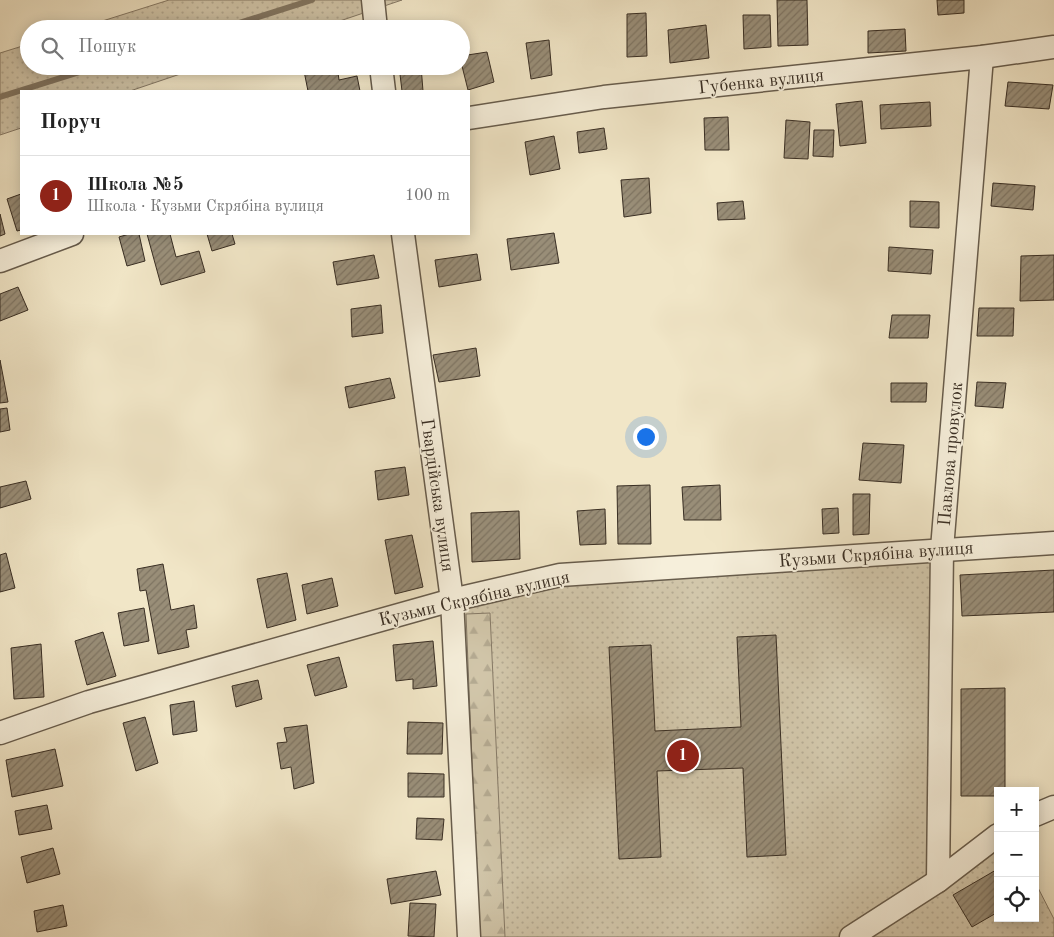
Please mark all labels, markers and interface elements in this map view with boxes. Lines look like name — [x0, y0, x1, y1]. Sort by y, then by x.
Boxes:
search box — [20, 20, 470, 75]
icon: search — [38, 34, 66, 62]
text: Пошук — [78, 38, 136, 57]
street label: Губенка вулиця — [697, 66, 825, 98]
text: Поруч — [40, 112, 101, 133]
text: Школа №5 — [87, 176, 184, 195]
text: 1 — [51, 188, 61, 204]
text: 100 m — [405, 188, 450, 204]
text: Школа · Кузьми Скрябіна вулиця — [87, 199, 324, 215]
street label: Павлова провулок — [936, 381, 966, 527]
street label: Гвардійська вулиця — [417, 417, 457, 573]
your location — [633, 424, 659, 450]
street label: Кузьми Скрябіна вулиця — [778, 539, 974, 571]
street label: Кузьми Скрябіна вулиця — [377, 568, 572, 630]
pin: 1 — [667, 737, 699, 775]
map controls — [994, 787, 1039, 922]
button: + — [994, 787, 1039, 832]
button: − — [994, 832, 1039, 877]
button: locate — [994, 877, 1039, 922]

